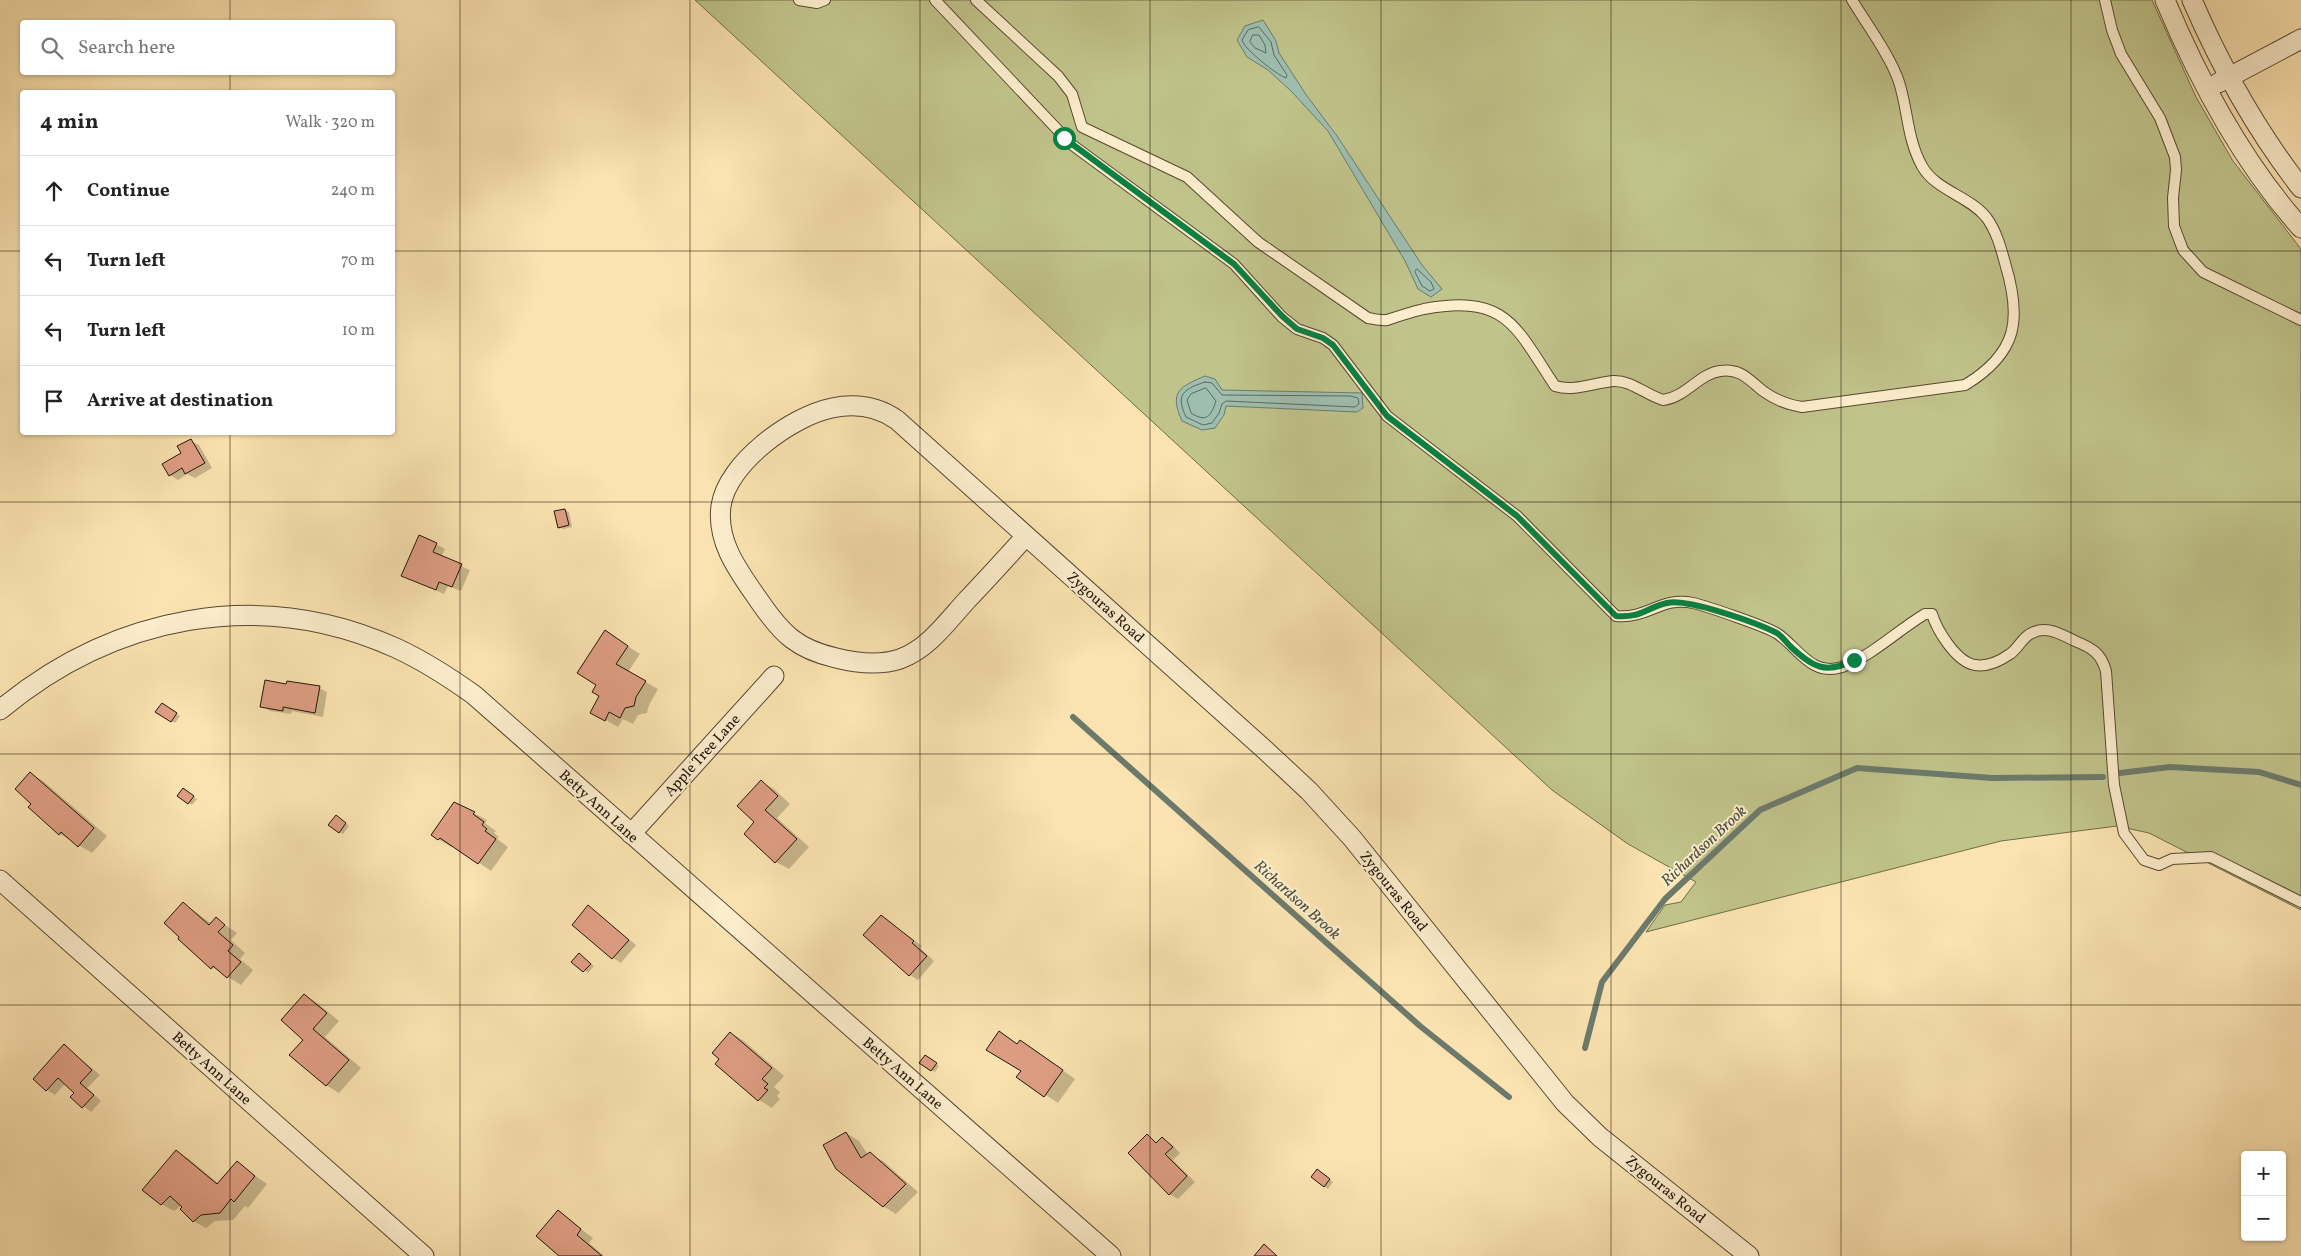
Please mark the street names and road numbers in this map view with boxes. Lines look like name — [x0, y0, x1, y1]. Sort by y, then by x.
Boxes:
street label: Zygouras Road — [1062, 568, 1148, 649]
street label: Apple Tree Lane — [660, 710, 746, 802]
street label: Betty Ann Lane — [553, 766, 643, 849]
street label: Zygouras Road — [1354, 847, 1432, 937]
street label: Betty Ann Lane — [166, 1028, 256, 1111]
street label: Betty Ann Lane — [857, 1033, 947, 1115]
street label: Zygouras Road — [1620, 1151, 1710, 1229]

